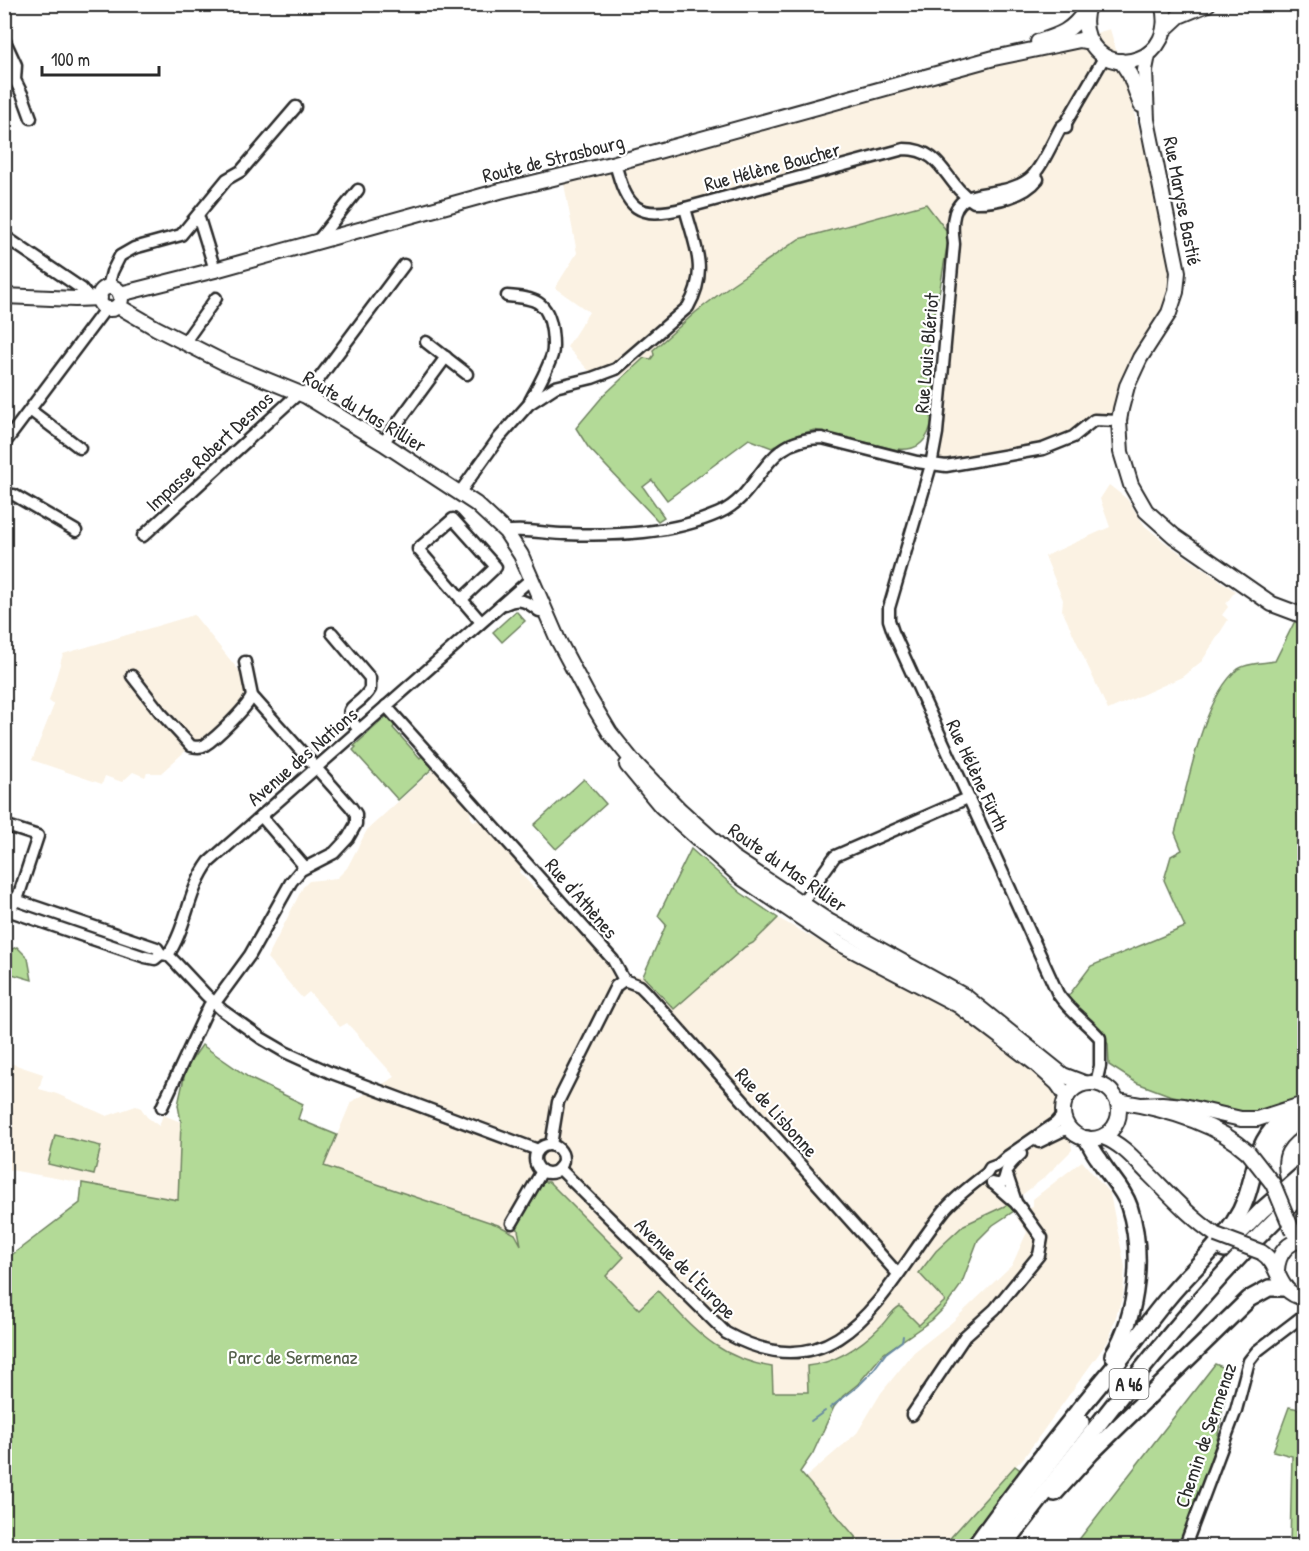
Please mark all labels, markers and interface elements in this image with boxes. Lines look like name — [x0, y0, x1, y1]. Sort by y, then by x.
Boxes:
scale bar — [42, 39, 159, 77]
text: 100 m — [51, 47, 90, 72]
street label: Route de Strasbourg — [479, 127, 627, 189]
street label: Rue Maryse Bastié — [1157, 134, 1209, 268]
street label: Rue Hélène Boucher — [701, 135, 843, 197]
street label: Rue Louis Blériot — [907, 291, 945, 414]
street label: Route du Mas Rillier — [298, 364, 432, 459]
street label: Impasse Robert Desnos — [139, 385, 279, 517]
street label: Avenue des Nations — [241, 700, 363, 811]
street label: Rue Hélène Fürth — [940, 715, 1016, 835]
street label: Route du Mas Rillier — [723, 816, 853, 918]
street label: Rue d'Athènes — [540, 852, 625, 944]
street label: Rue de Lisbonne — [730, 1061, 825, 1163]
street label: Avenue de l'Europe — [629, 1211, 743, 1325]
park label: Parc de Sermenaz — [228, 1343, 358, 1370]
street label: Chemin de Sermenaz — [1168, 1359, 1243, 1511]
road number: A 46 — [1110, 1369, 1148, 1399]

